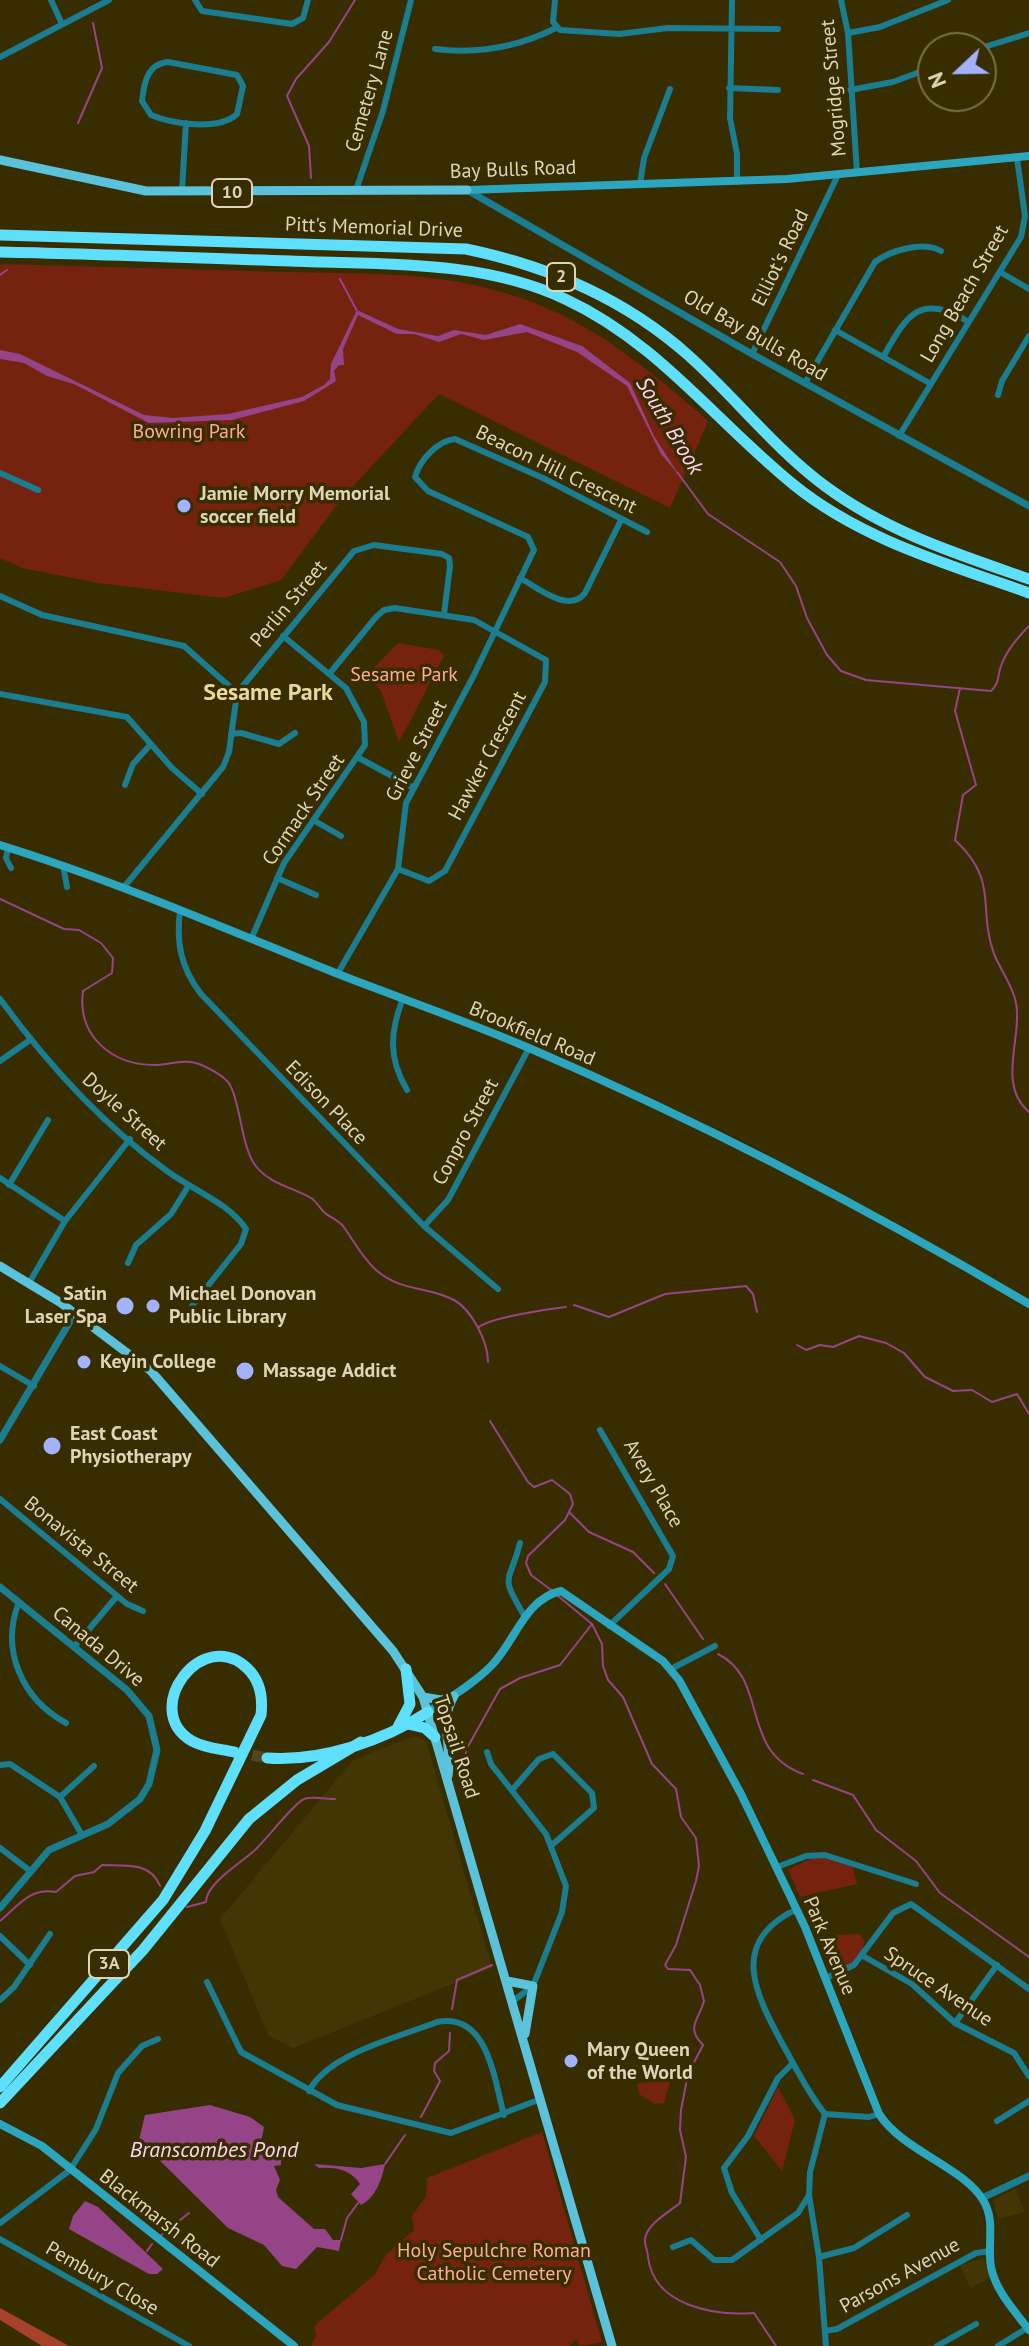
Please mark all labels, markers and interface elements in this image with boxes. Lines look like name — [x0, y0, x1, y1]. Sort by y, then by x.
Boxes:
street label: Mogridge Street — [816, 18, 852, 158]
street label: Cemetery Lane — [341, 27, 399, 155]
north arrow — [917, 32, 997, 112]
text: N — [921, 68, 952, 92]
street label: Bay Bulls Road — [449, 156, 577, 184]
road number: 10 — [212, 179, 252, 207]
street label: Elliot's Road — [747, 206, 815, 310]
street label: Pitt's Memorial Drive — [285, 213, 463, 243]
street label: Long Beach Street — [916, 221, 1014, 367]
road number: 2 — [547, 263, 575, 291]
street label: Old Bay Bulls Road — [679, 285, 831, 387]
water label: South Brook — [630, 373, 708, 479]
park label: Bowring Park — [133, 420, 245, 444]
street label: Beacon Hill Crescent — [472, 421, 640, 519]
place label: Jamie Morry Memorial soccer field — [200, 482, 390, 529]
marker: Jamie Morry Memorial soccer field — [175, 497, 193, 515]
street label: Perlin Street — [246, 556, 332, 652]
park label: Sesame Park — [350, 663, 458, 687]
district label: Sesame Park — [203, 679, 333, 707]
street label: Hawker Crescent — [444, 687, 532, 825]
street label: Grieve Street — [381, 696, 453, 806]
street label: Cormack Street — [258, 750, 350, 870]
street label: Brookfield Road — [465, 997, 599, 1071]
street label: Edison Place — [280, 1056, 372, 1150]
street label: Doyle Street — [77, 1068, 171, 1156]
street label: Conpro Street — [428, 1075, 504, 1189]
place label: Satin Laser Spa — [25, 1282, 107, 1329]
place label: Michael Donovan Public Library — [169, 1282, 316, 1329]
marker: Satin Laser Spa — [114, 1295, 136, 1317]
marker: Michael Donovan Public Library — [144, 1297, 162, 1315]
place label: Keyin College — [100, 1350, 216, 1374]
marker: Keyin College — [75, 1353, 93, 1371]
place label: Massage Addict — [263, 1359, 396, 1383]
marker: Massage Addict — [234, 1360, 256, 1382]
place label: East Coast Physiotherapy — [70, 1422, 192, 1469]
marker: East Coast Physiotherapy — [41, 1435, 63, 1457]
street label: Avery Place — [618, 1436, 688, 1532]
street label: Bonavista Street — [19, 1492, 143, 1598]
street label: Canada Drive — [47, 1602, 149, 1692]
street label: Topsail Road — [428, 1692, 484, 1802]
street label: Park Avenue — [798, 1893, 860, 1999]
street label: Spruce Avenue — [879, 1942, 997, 2032]
road number: 3A — [89, 1950, 129, 1978]
place label: Mary Queen of the World — [587, 2038, 693, 2085]
marker: Mary Queen of the World — [562, 2052, 580, 2070]
water label: Branscombes Pond — [130, 2138, 298, 2164]
street label: Blackmarsh Road — [94, 2165, 224, 2273]
street label: Parsons Avenue — [836, 2233, 964, 2319]
street label: Pembury Close — [41, 2237, 163, 2321]
park label: Holy Sepulchre Roman Catholic Cemetery — [397, 2239, 591, 2286]

